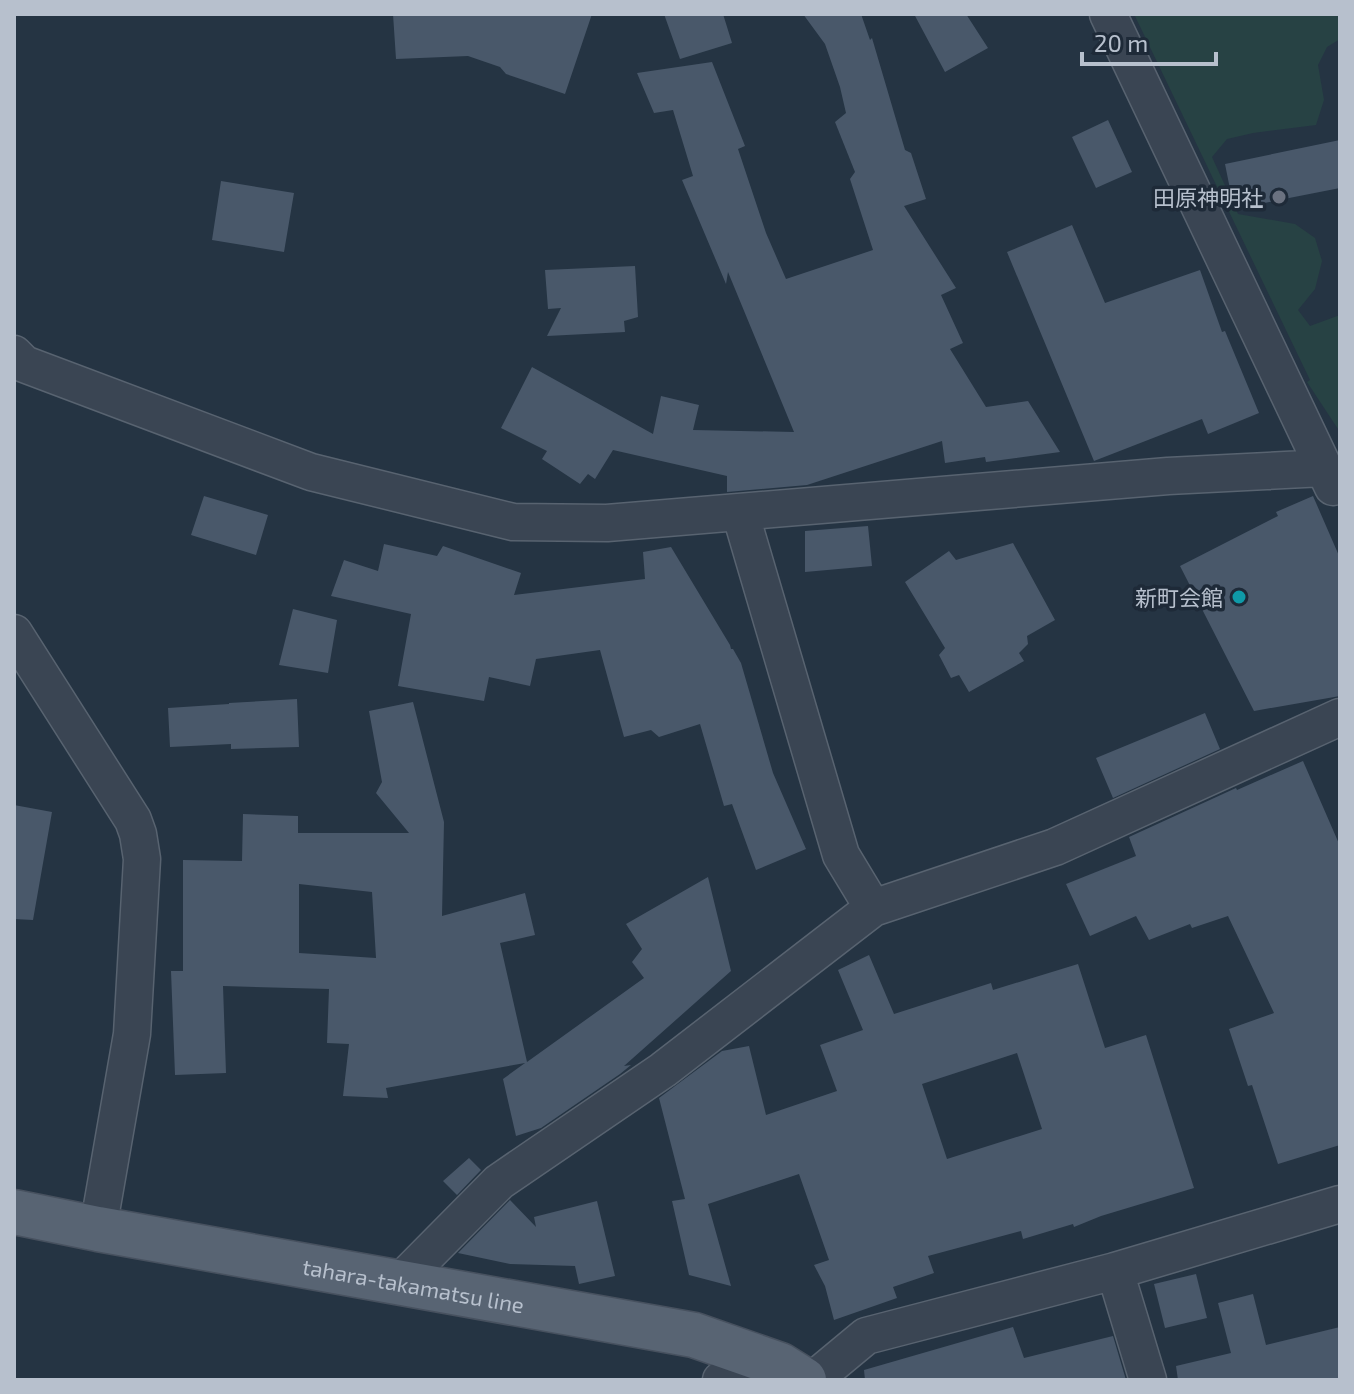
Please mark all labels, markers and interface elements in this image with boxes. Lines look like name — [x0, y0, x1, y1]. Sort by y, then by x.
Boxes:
scale bar — [1082, 16, 1216, 66]
text: 20 m — [1094, 28, 1148, 57]
place label: 田原神明社 — [1153, 184, 1263, 210]
marker: 田原神明社 — [1270, 188, 1288, 206]
place label: 新町会館 — [1135, 584, 1223, 610]
marker: 新町会館 — [1230, 588, 1248, 606]
street label: tahara-takamatsu line — [300, 1253, 526, 1318]

